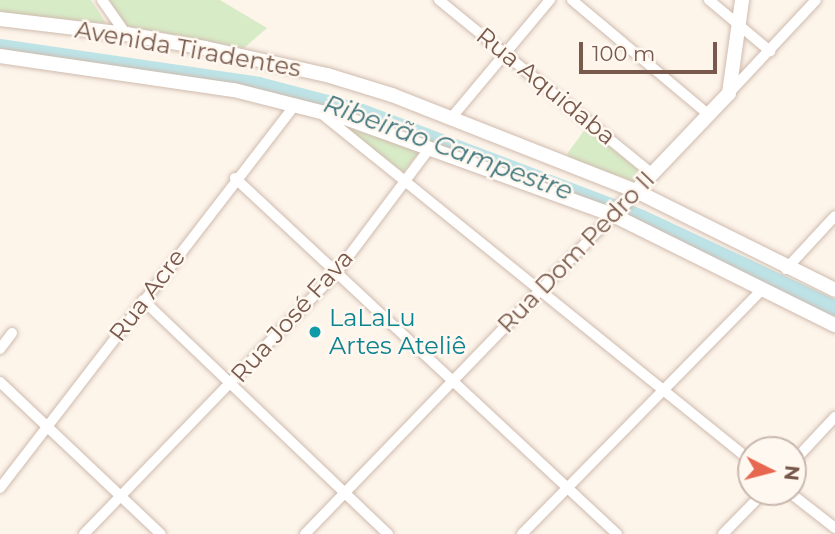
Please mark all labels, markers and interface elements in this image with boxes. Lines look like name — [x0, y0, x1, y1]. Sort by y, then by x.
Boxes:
street label: Avenida Tiradentes — [73, 15, 303, 83]
street label: Rua Aquidaba — [471, 21, 621, 151]
scale bar — [583, 28, 721, 72]
text: 100 m — [592, 41, 655, 66]
water label: Ribeirão Campestre — [319, 88, 577, 208]
street label: Rua Dom Pedro II — [492, 165, 660, 339]
street label: Rua Acre — [103, 243, 191, 347]
street label: Rua José Fava — [225, 244, 359, 388]
place label: LaLaLu Artes Ateliê — [329, 304, 466, 360]
marker: LaLaLu Artes Ateliê — [307, 324, 323, 340]
north arrow — [737, 436, 807, 506]
text: N — [779, 464, 804, 482]

